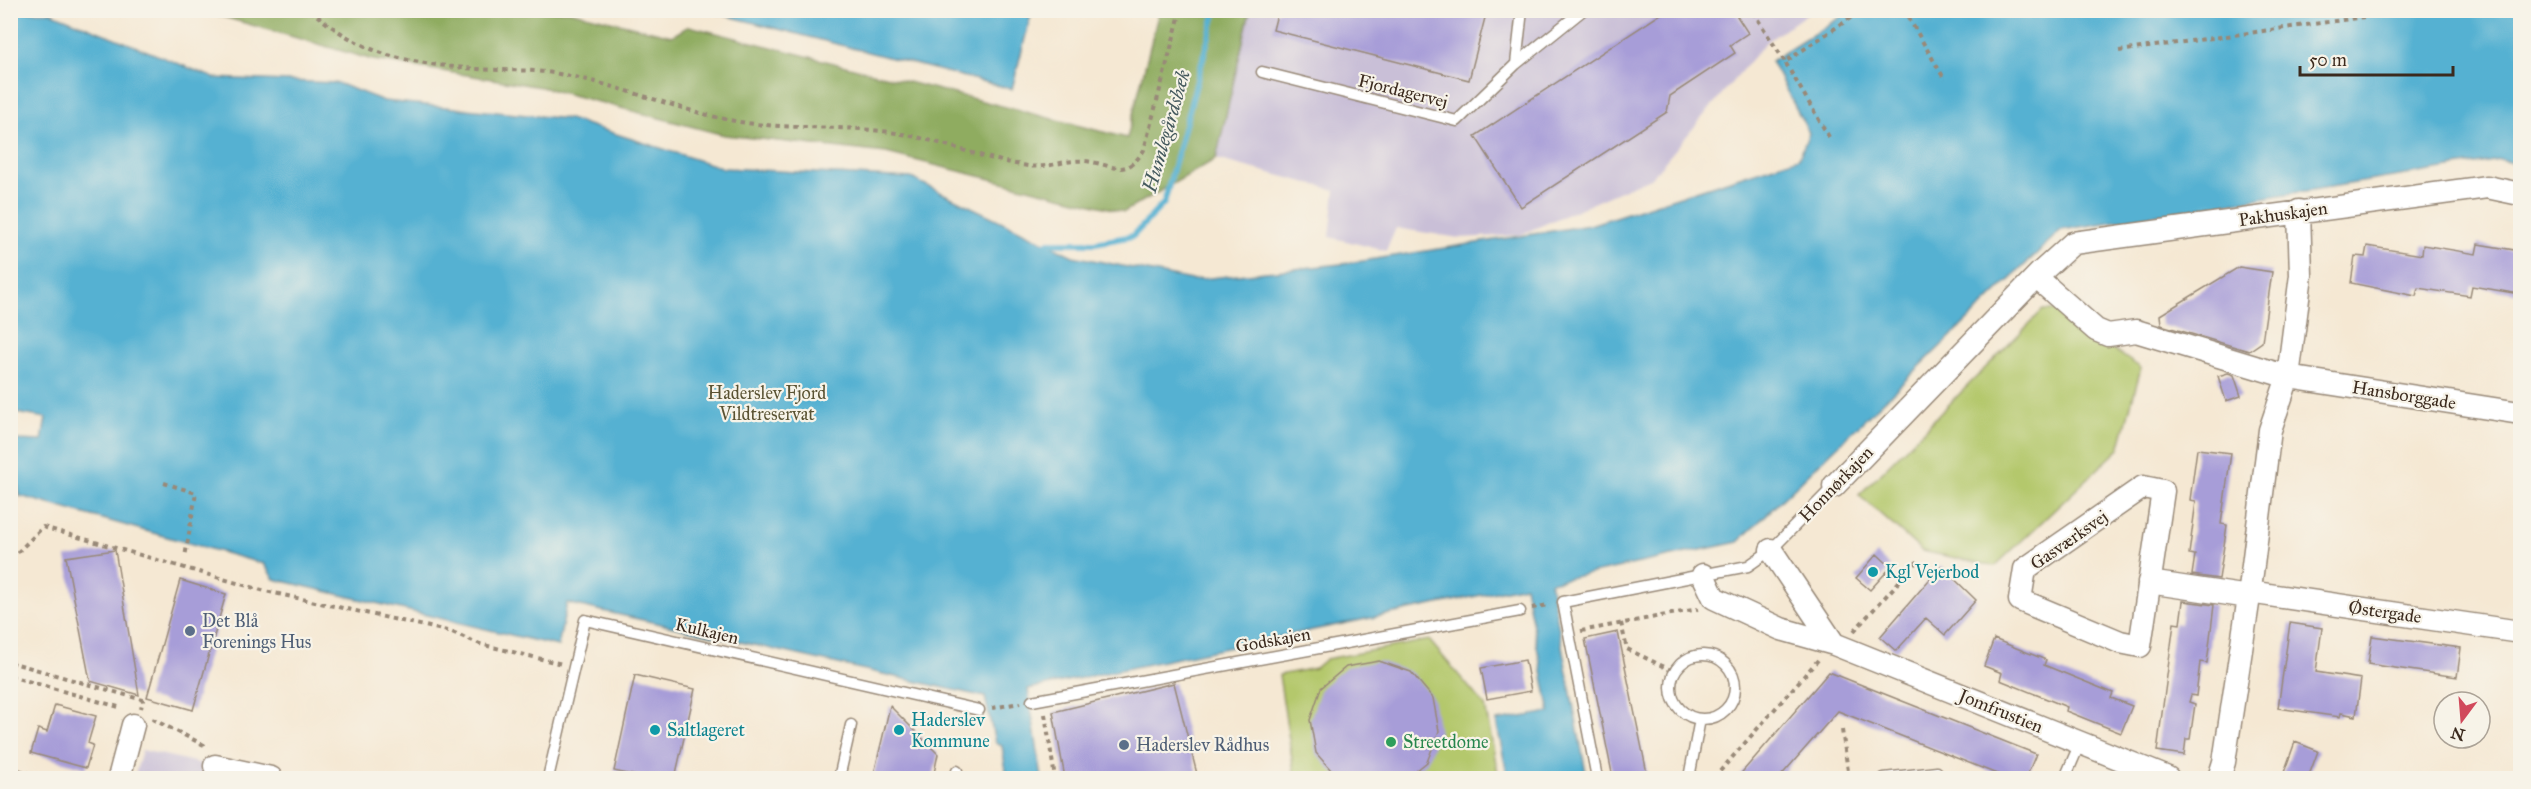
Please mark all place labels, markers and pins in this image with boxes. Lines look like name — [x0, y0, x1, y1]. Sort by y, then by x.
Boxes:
place label: Kgl Vejerbod — [1885, 561, 1979, 584]
marker: Kgl Vejerbod — [1866, 565, 1880, 579]
place label: Det Blå Forenings Hus — [202, 610, 311, 654]
marker: Det Blå Forenings Hus — [183, 624, 197, 638]
place label: Haderslev Kommune — [911, 709, 990, 752]
place label: Saltlageret — [667, 719, 746, 742]
marker: Saltlageret — [648, 723, 662, 737]
marker: Haderslev Kommune — [892, 723, 906, 737]
place label: Streetdome — [1403, 731, 1488, 753]
place label: Haderslev Rådhus — [1136, 734, 1269, 756]
marker: Streetdome — [1384, 735, 1398, 749]
marker: Haderslev Rådhus — [1117, 738, 1131, 752]

